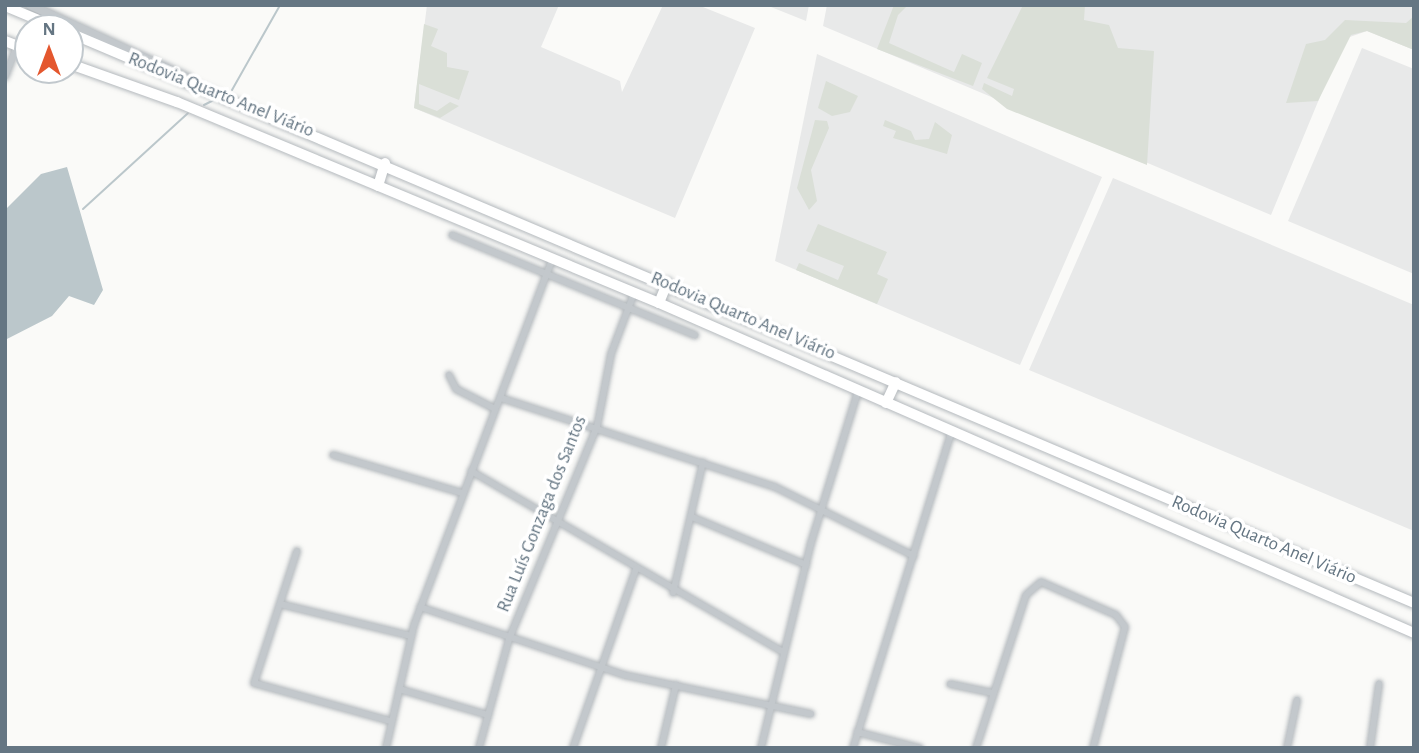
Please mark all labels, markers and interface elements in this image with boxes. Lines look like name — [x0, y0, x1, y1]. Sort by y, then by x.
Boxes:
north arrow — [14, 14, 84, 84]
text: N — [42, 20, 56, 39]
street label: Rodovia Quarto Anel Viário — [125, 47, 317, 143]
street label: Rodovia Quarto Anel Viário — [647, 267, 839, 365]
street label: Rua Luís Gonzaga dos Santos — [492, 412, 592, 616]
street label: Rodovia Quarto Anel Viário — [1168, 491, 1360, 589]

